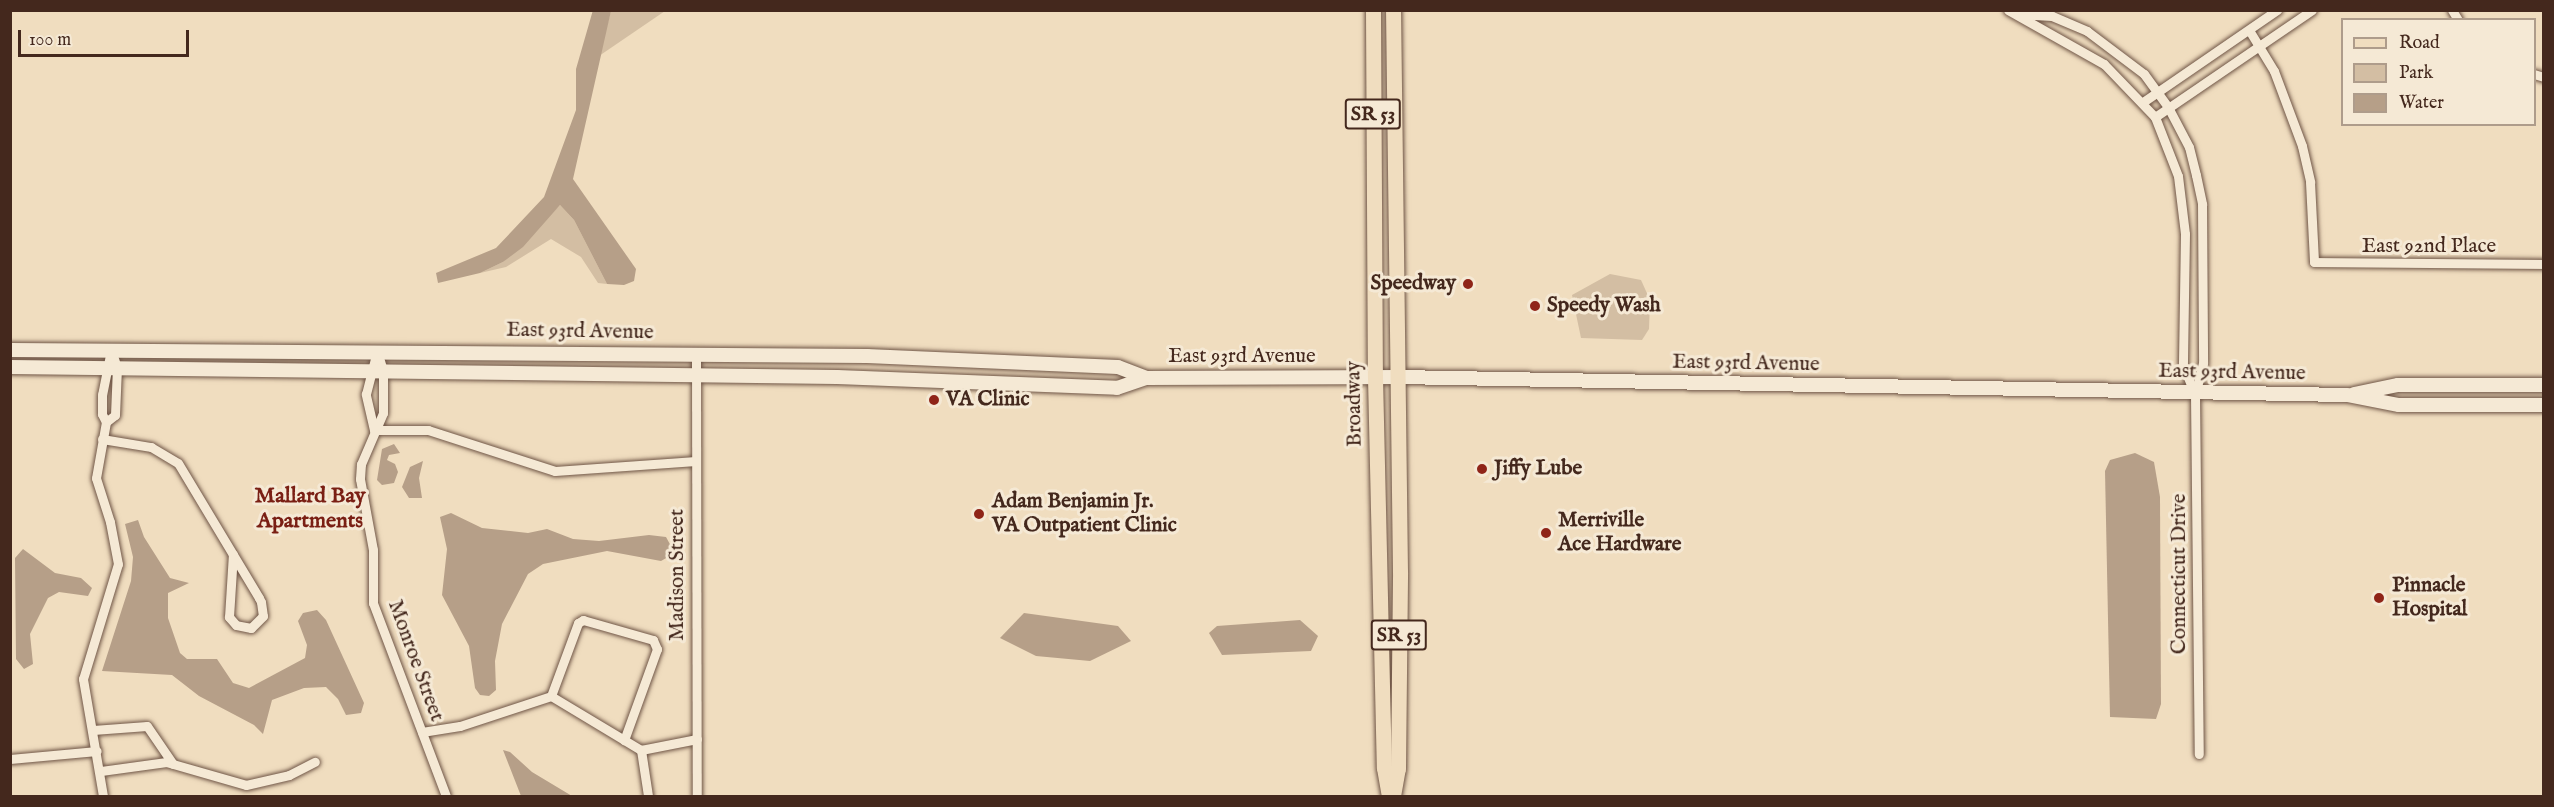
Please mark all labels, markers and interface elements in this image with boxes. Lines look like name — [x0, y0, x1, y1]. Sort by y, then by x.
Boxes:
scale bar — [21, 18, 192, 56]
legend — [2341, 18, 2536, 126]
text: 100 m — [29, 29, 71, 52]
text: Road — [2399, 32, 2440, 55]
text: Park — [2399, 62, 2433, 85]
text: Water — [2399, 92, 2444, 115]
road number: SR 53 — [1344, 97, 1402, 131]
street label: East 92nd Place — [2362, 234, 2496, 260]
place label: Speedway — [1371, 271, 1456, 297]
marker: Speedway — [1461, 277, 1475, 291]
place label: Speedy Wash — [1547, 293, 1661, 319]
marker: Speedy Wash — [1528, 299, 1542, 313]
street label: East 93rd Avenue — [506, 318, 654, 346]
street label: East 93rd Avenue — [1168, 344, 1316, 370]
street label: East 93rd Avenue — [1672, 350, 1820, 378]
street label: East 93rd Avenue — [2158, 359, 2306, 387]
street label: Broadway — [1342, 361, 1368, 447]
place label: VA Clinic — [946, 387, 1030, 413]
marker: VA Clinic — [927, 393, 941, 407]
place label: Jiffy Lube — [1494, 456, 1582, 482]
marker: Jiffy Lube — [1475, 462, 1489, 476]
district label: Mallard Bay Apartments — [254, 483, 366, 534]
place label: Adam Benjamin Jr. VA Outpatient Clinic — [992, 489, 1177, 539]
street label: Connecticut Drive — [2167, 494, 2193, 654]
marker: Adam Benjamin Jr. VA Outpatient Clinic — [970, 505, 988, 523]
place label: Merriville Ace Hardware — [1558, 508, 1681, 558]
street label: Madison Street — [665, 509, 691, 641]
marker: Merriville Ace Hardware — [1539, 526, 1553, 540]
place label: Pinnacle Hospital — [2392, 573, 2467, 623]
marker: Pinnacle Hospital — [2370, 589, 2388, 607]
street label: Monroe Street — [381, 597, 449, 725]
road number: SR 53 — [1370, 618, 1428, 652]

